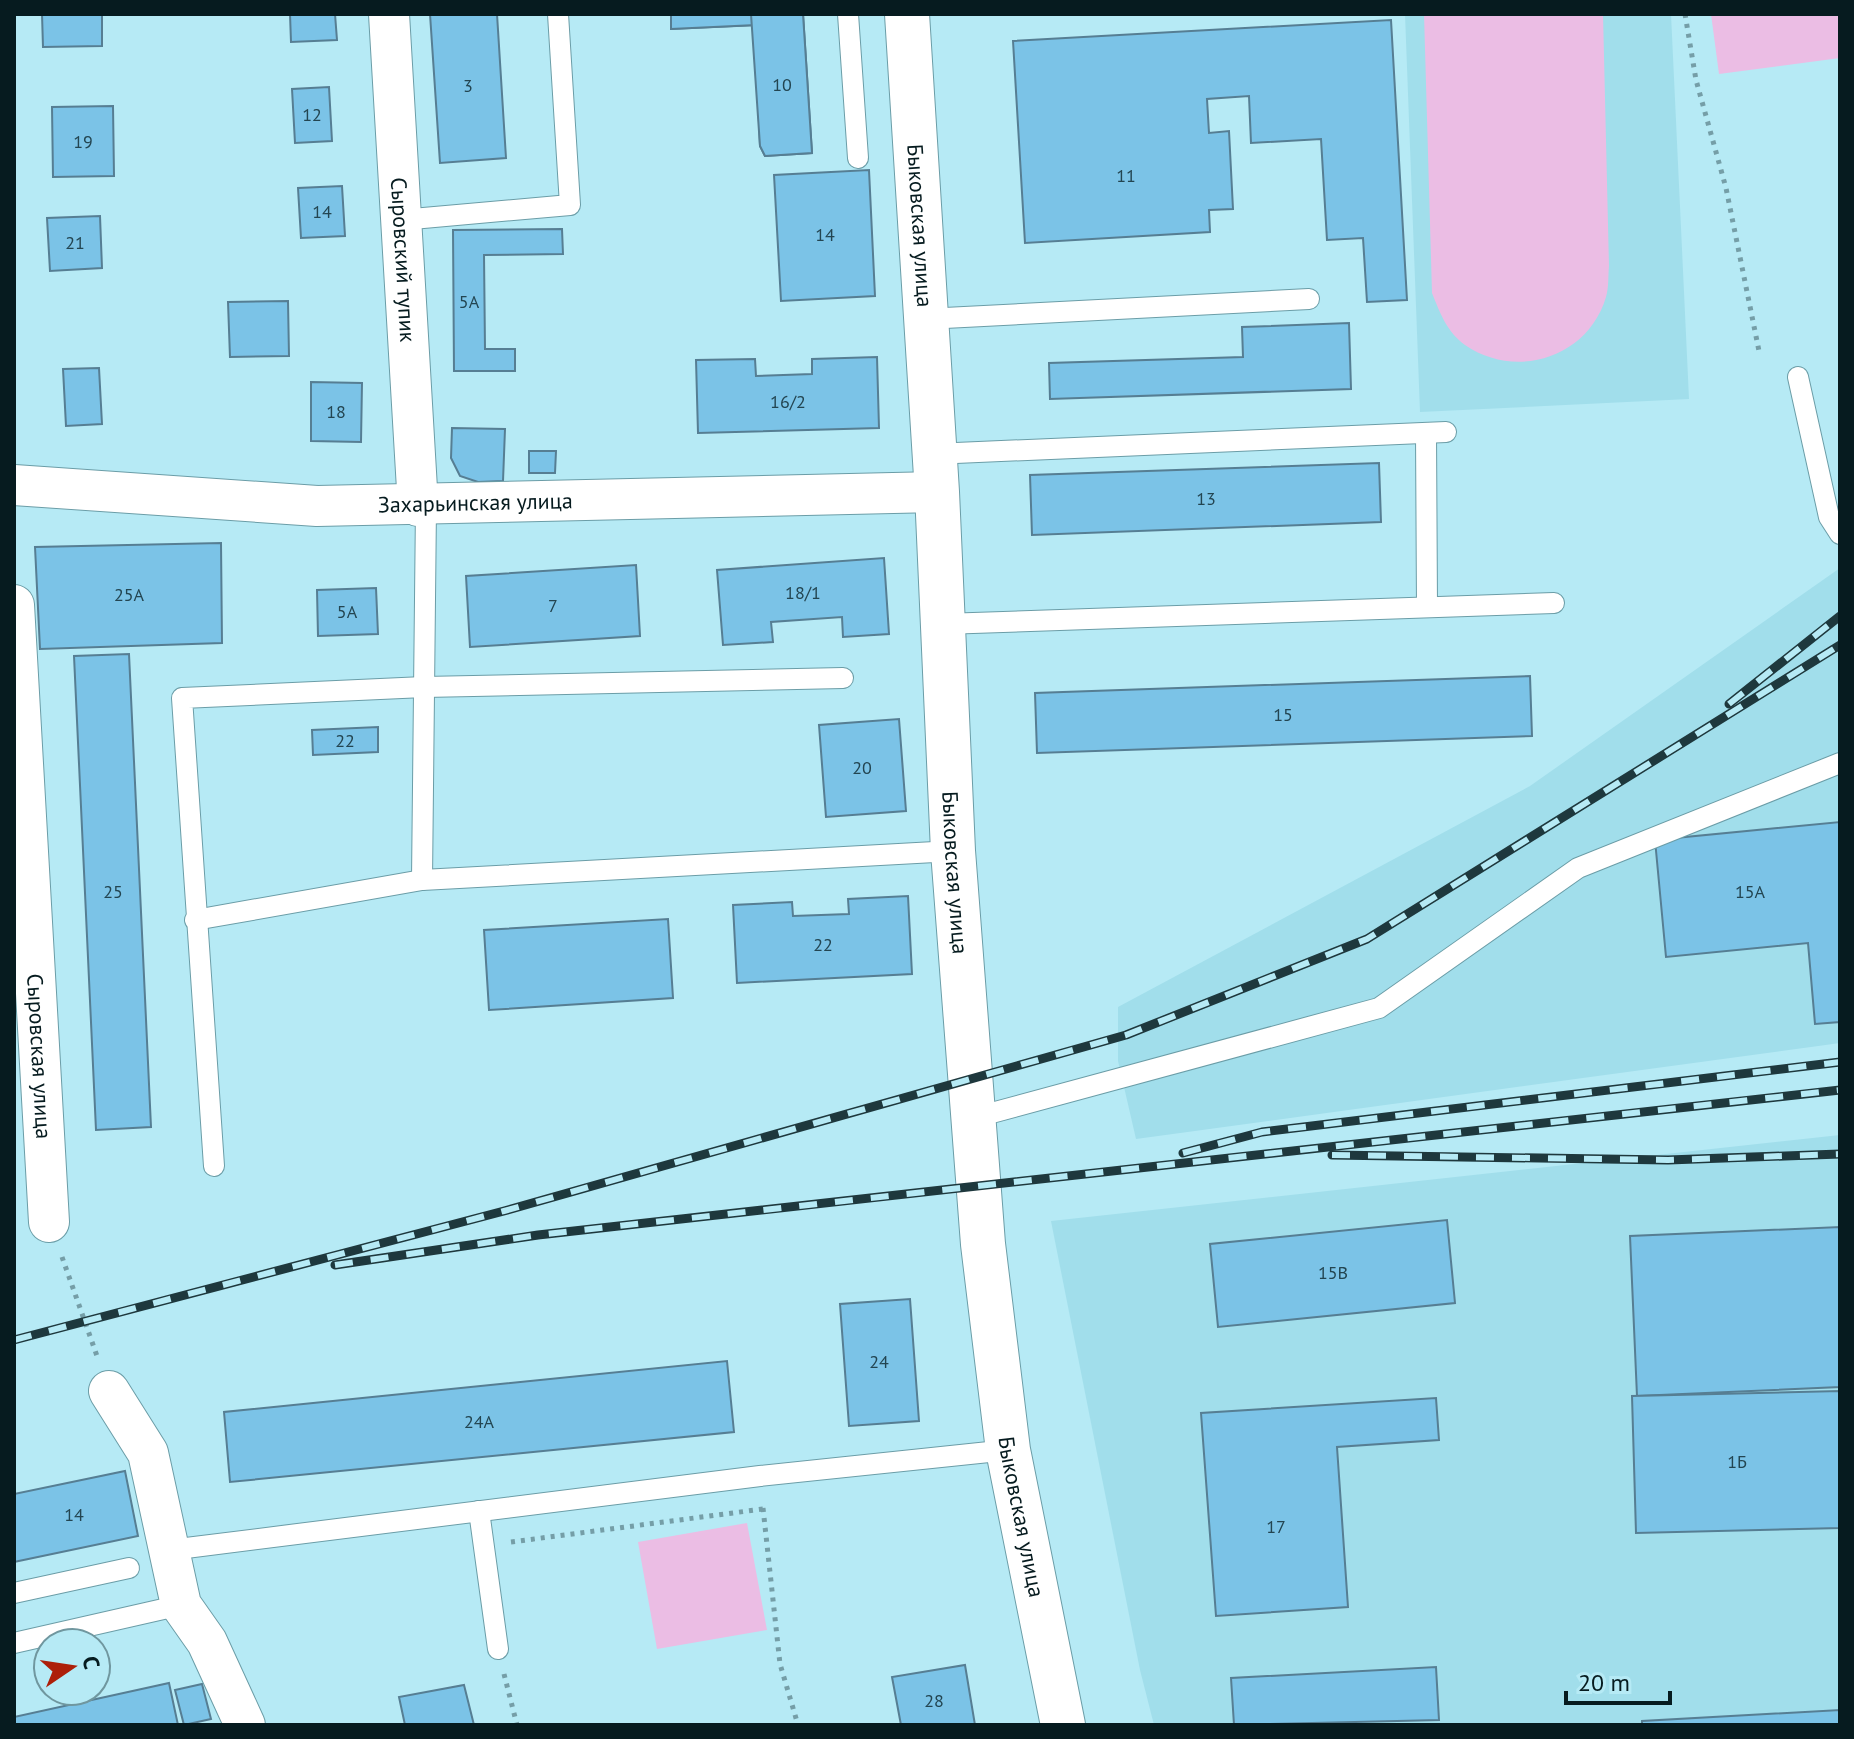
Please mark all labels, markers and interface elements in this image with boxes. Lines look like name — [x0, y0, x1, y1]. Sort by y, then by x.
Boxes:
house number: 10 — [772, 73, 792, 96]
house number: 3 — [463, 74, 473, 97]
house number: 12 — [302, 103, 322, 126]
house number: 19 — [73, 130, 93, 153]
street label: Быковская улица — [901, 143, 939, 308]
house number: 11 — [1116, 164, 1136, 187]
street label: Сыровский тупик — [385, 176, 422, 343]
house number: 14 — [312, 200, 332, 223]
house number: 14 — [815, 223, 835, 246]
house number: 21 — [65, 231, 85, 254]
house number: 5А — [459, 290, 480, 313]
house number: 16/2 — [770, 390, 806, 413]
house number: 18 — [326, 400, 346, 423]
street label: Захарьинская улица — [378, 486, 573, 519]
house number: 13 — [1196, 487, 1216, 510]
house number: 18/1 — [785, 581, 821, 604]
house number: 25А — [114, 583, 145, 606]
house number: 7 — [548, 594, 558, 617]
house number: 5А — [337, 600, 358, 623]
house number: 15 — [1273, 703, 1293, 726]
house number: 22 — [335, 729, 355, 752]
house number: 20 — [852, 756, 872, 779]
street label: Быковская улица — [936, 790, 975, 955]
house number: 25 — [103, 880, 123, 903]
house number: 15А — [1735, 880, 1766, 903]
house number: 22 — [813, 933, 833, 956]
street label: Сыровская улица — [21, 973, 58, 1140]
house number: 15В — [1318, 1261, 1348, 1284]
house number: 24 — [869, 1350, 889, 1373]
house number: 24А — [464, 1410, 495, 1433]
street label: Быковская улица — [992, 1435, 1051, 1600]
house number: 1Б — [1727, 1450, 1747, 1473]
house number: 14 — [64, 1503, 84, 1526]
house number: 17 — [1266, 1515, 1286, 1538]
north arrow — [32, 1627, 112, 1707]
text: С — [76, 1653, 107, 1672]
scale bar — [1566, 1655, 1670, 1705]
text: 20 m — [1578, 1667, 1630, 1698]
house number: 28 — [924, 1689, 944, 1712]

